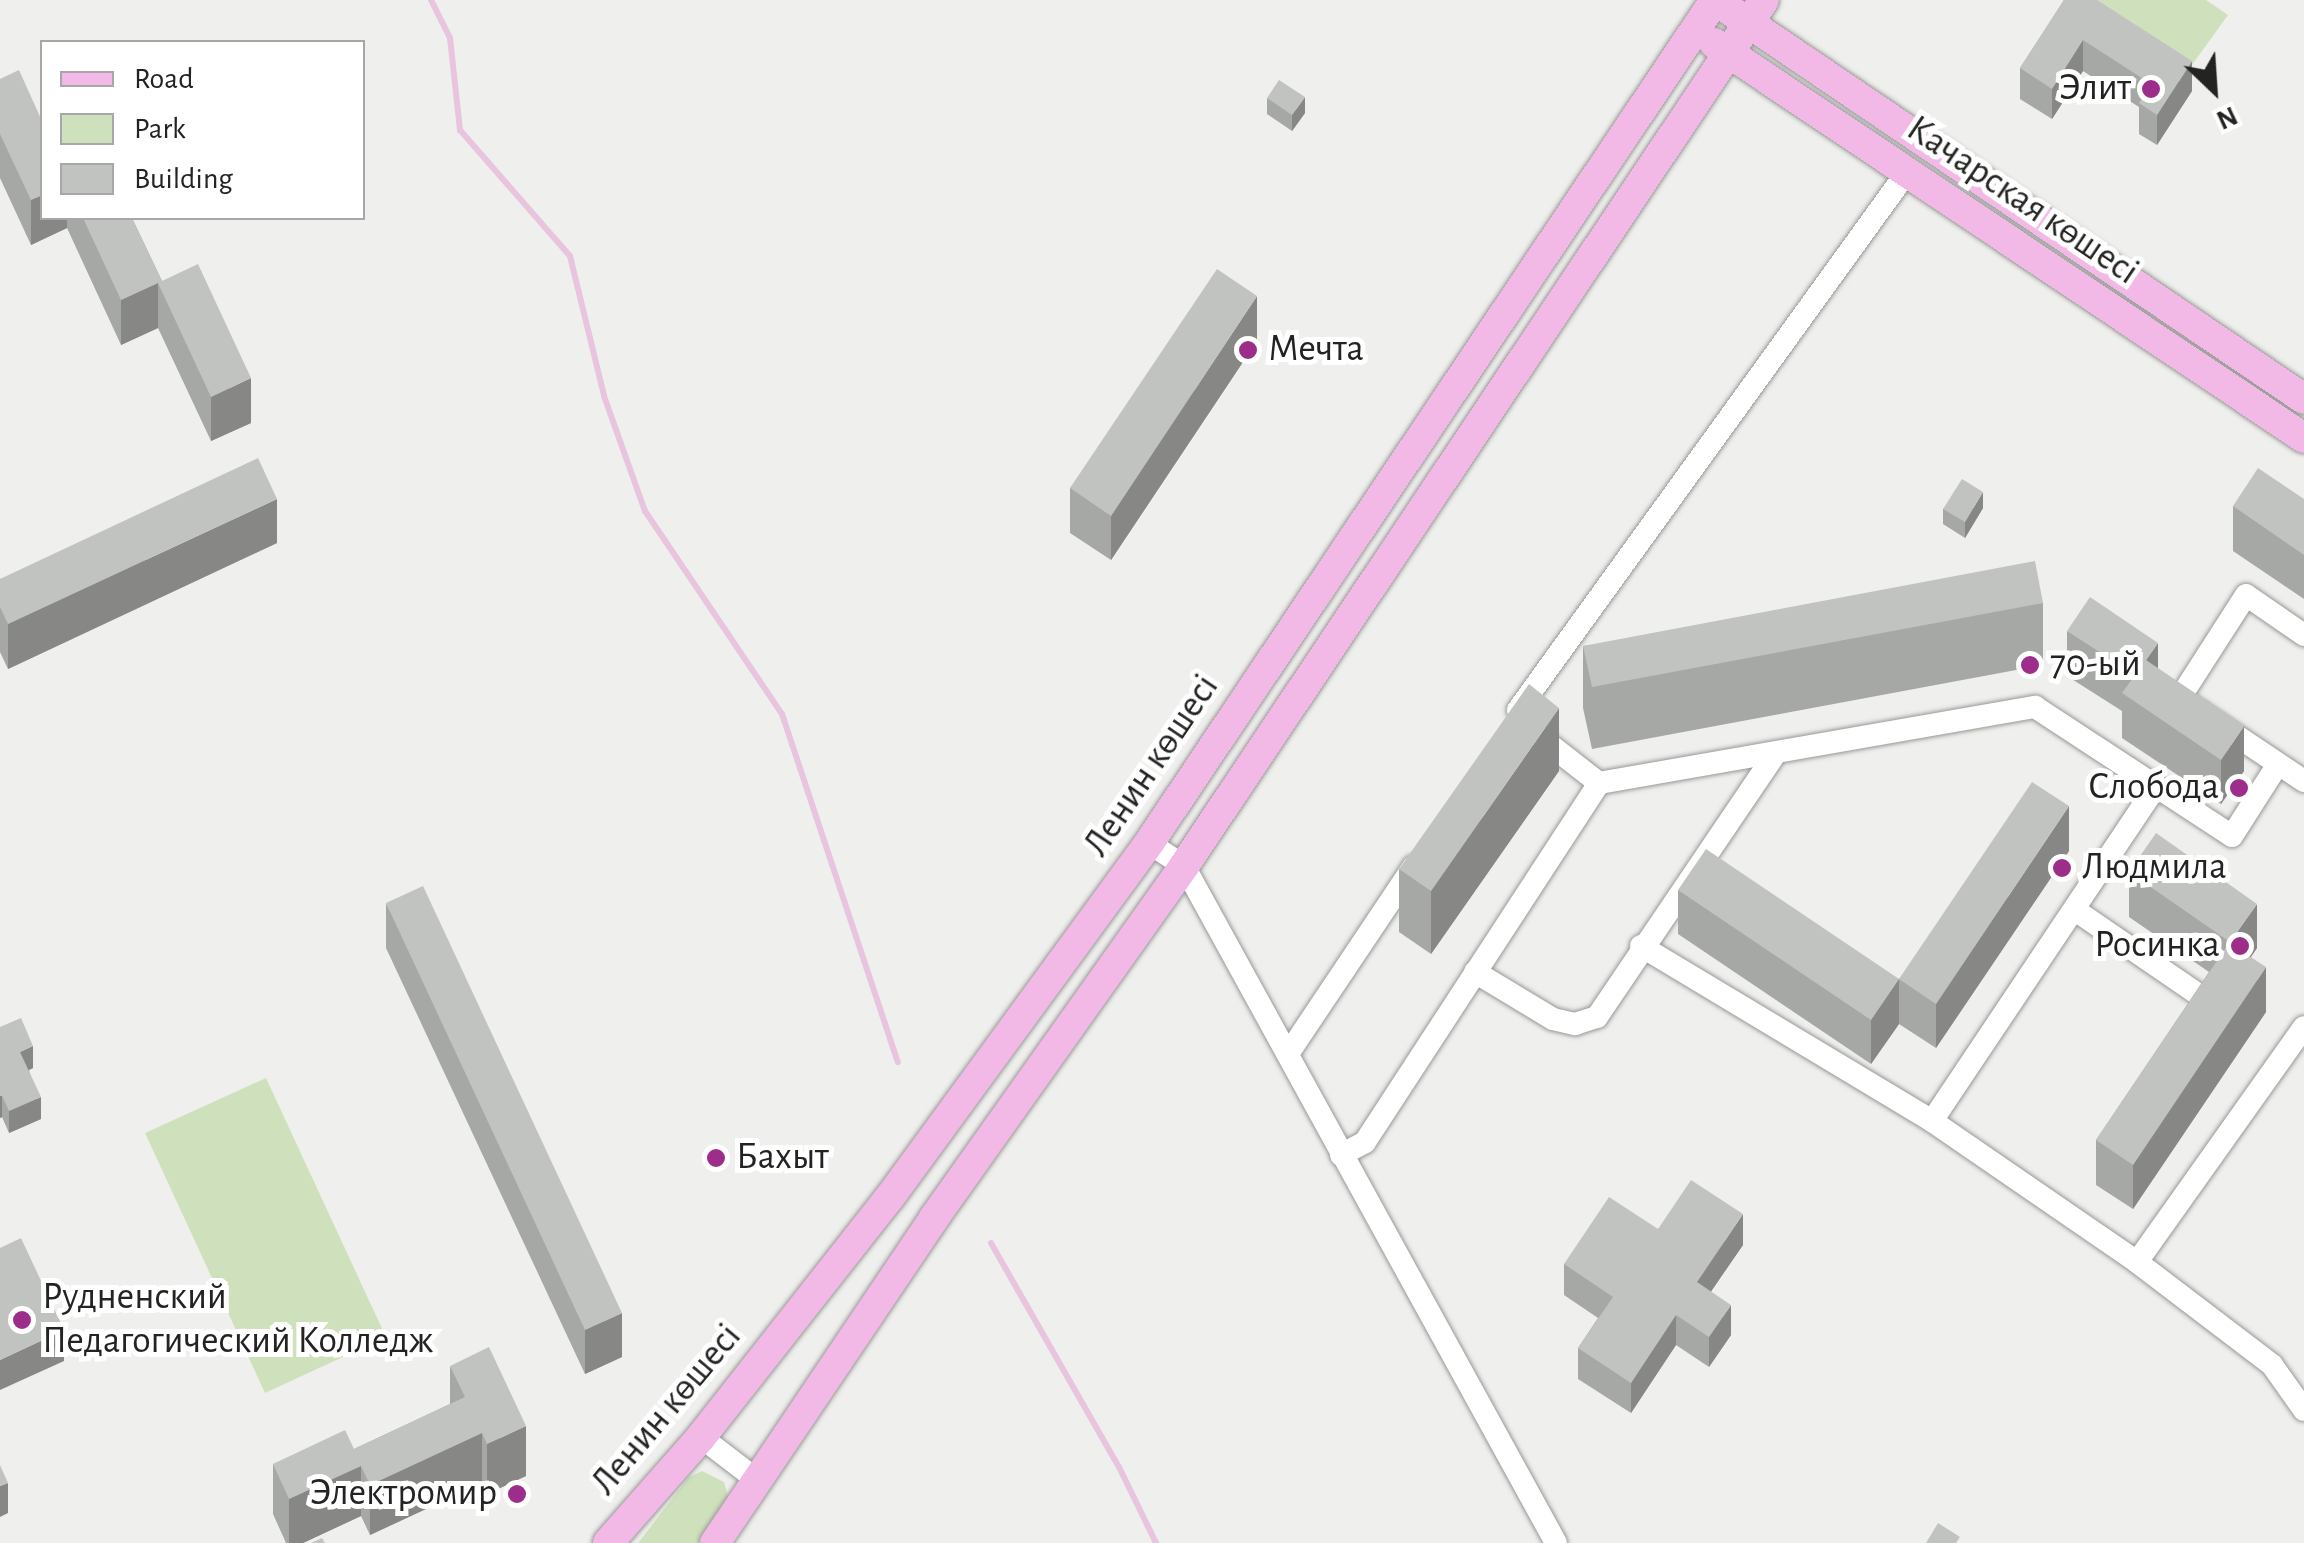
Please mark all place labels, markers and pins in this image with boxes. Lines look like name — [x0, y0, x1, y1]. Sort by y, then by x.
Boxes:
place label: Элит — [2059, 66, 2131, 112]
marker: Элит — [2140, 78, 2162, 100]
place label: Мечта — [1268, 327, 1364, 373]
marker: Мечта — [1237, 339, 1259, 361]
place label: 70-ый — [2050, 642, 2141, 688]
marker: 70-ый — [2019, 654, 2041, 676]
place label: Слобода — [2088, 765, 2219, 811]
marker: Слобода — [2228, 777, 2250, 799]
place label: Людмила — [2082, 845, 2227, 891]
marker: Людмила — [2051, 857, 2073, 879]
place label: Росинка — [2094, 923, 2220, 969]
marker: Росинка — [2229, 935, 2251, 957]
place label: Бахыт — [736, 1135, 829, 1181]
marker: Бахыт — [705, 1147, 727, 1169]
place label: Рудненский Педагогический Колледж — [42, 1275, 433, 1365]
marker: Рудненский Педагогический Колледж — [11, 1309, 33, 1331]
place label: Электромир — [309, 1471, 497, 1517]
marker: Электромир — [506, 1483, 528, 1505]

